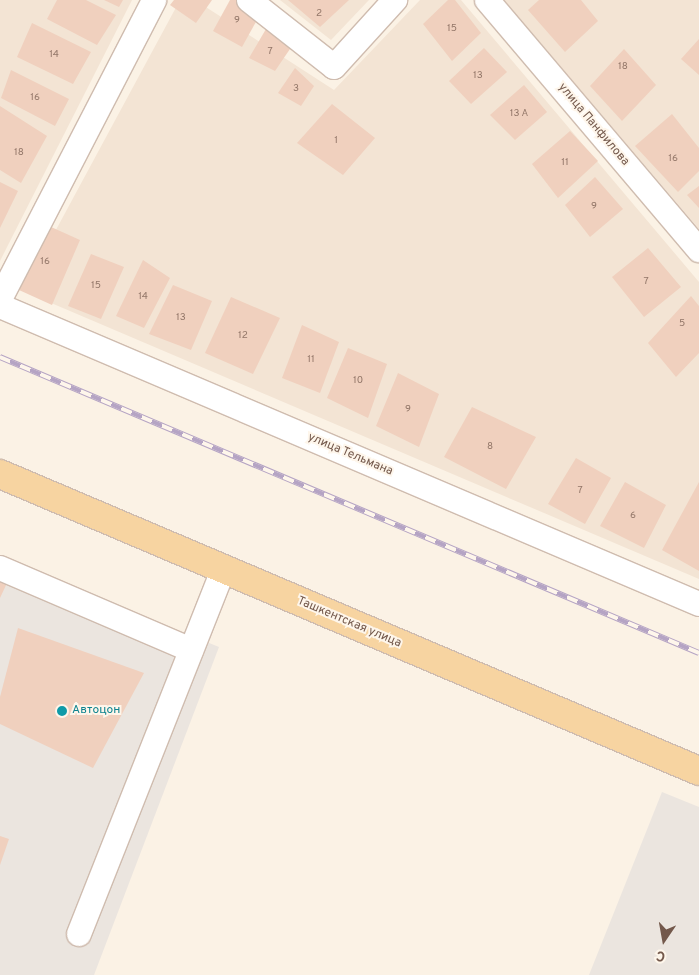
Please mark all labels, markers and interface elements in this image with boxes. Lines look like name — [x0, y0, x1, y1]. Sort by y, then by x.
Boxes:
house number: 2 — [316, 8, 322, 20]
house number: 9 — [234, 15, 240, 27]
house number: 15 — [447, 23, 457, 35]
house number: 7 — [267, 46, 273, 58]
house number: 14 — [49, 49, 59, 61]
house number: 18 — [618, 61, 628, 73]
house number: 13 — [473, 70, 483, 82]
street label: улица Панфилова — [554, 81, 632, 169]
house number: 3 — [293, 83, 299, 95]
house number: 16 — [30, 92, 40, 104]
house number: 13 А — [510, 108, 528, 120]
house number: 1 — [334, 135, 338, 147]
house number: 18 — [14, 147, 24, 159]
house number: 16 — [668, 153, 678, 165]
house number: 11 — [561, 157, 569, 169]
house number: 9 — [591, 201, 597, 213]
house number: 16 — [40, 256, 50, 268]
house number: 7 — [643, 276, 649, 288]
house number: 15 — [91, 280, 101, 292]
house number: 14 — [138, 291, 148, 303]
house number: 13 — [176, 312, 186, 324]
house number: 5 — [679, 318, 685, 330]
house number: 12 — [238, 330, 248, 342]
house number: 11 — [307, 354, 315, 366]
house number: 10 — [353, 375, 363, 387]
house number: 9 — [405, 404, 411, 416]
street label: улица Тельмана — [305, 430, 395, 480]
house number: 8 — [487, 441, 493, 453]
house number: 7 — [577, 485, 583, 497]
house number: 6 — [630, 510, 636, 522]
street label: Ташкентская улица — [295, 595, 403, 651]
place label: Автоцон — [72, 704, 120, 718]
marker: Автоцон — [56, 705, 68, 717]
north arrow — [639, 915, 689, 965]
text: С — [655, 946, 667, 964]

